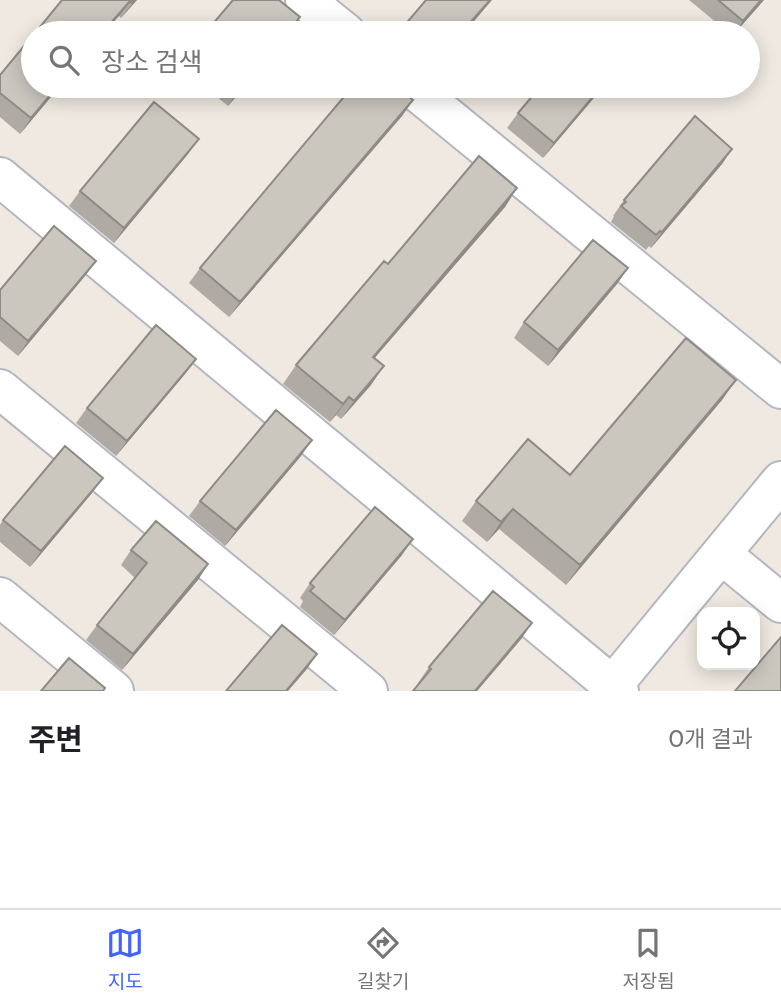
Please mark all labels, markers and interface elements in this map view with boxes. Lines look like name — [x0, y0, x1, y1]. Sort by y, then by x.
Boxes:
search box — [21, 21, 760, 98]
icon: search — [45, 41, 83, 79]
text: 장소 검색 — [101, 46, 203, 78]
map controls — [697, 607, 760, 670]
button: locate — [697, 607, 760, 670]
text: 주변 — [28, 721, 83, 758]
text: 0개 결과 — [668, 725, 753, 753]
tab: 지도 — [106, 924, 144, 993]
tab: 길찾기 — [357, 924, 409, 993]
tab: 저장됨 — [622, 924, 675, 993]

